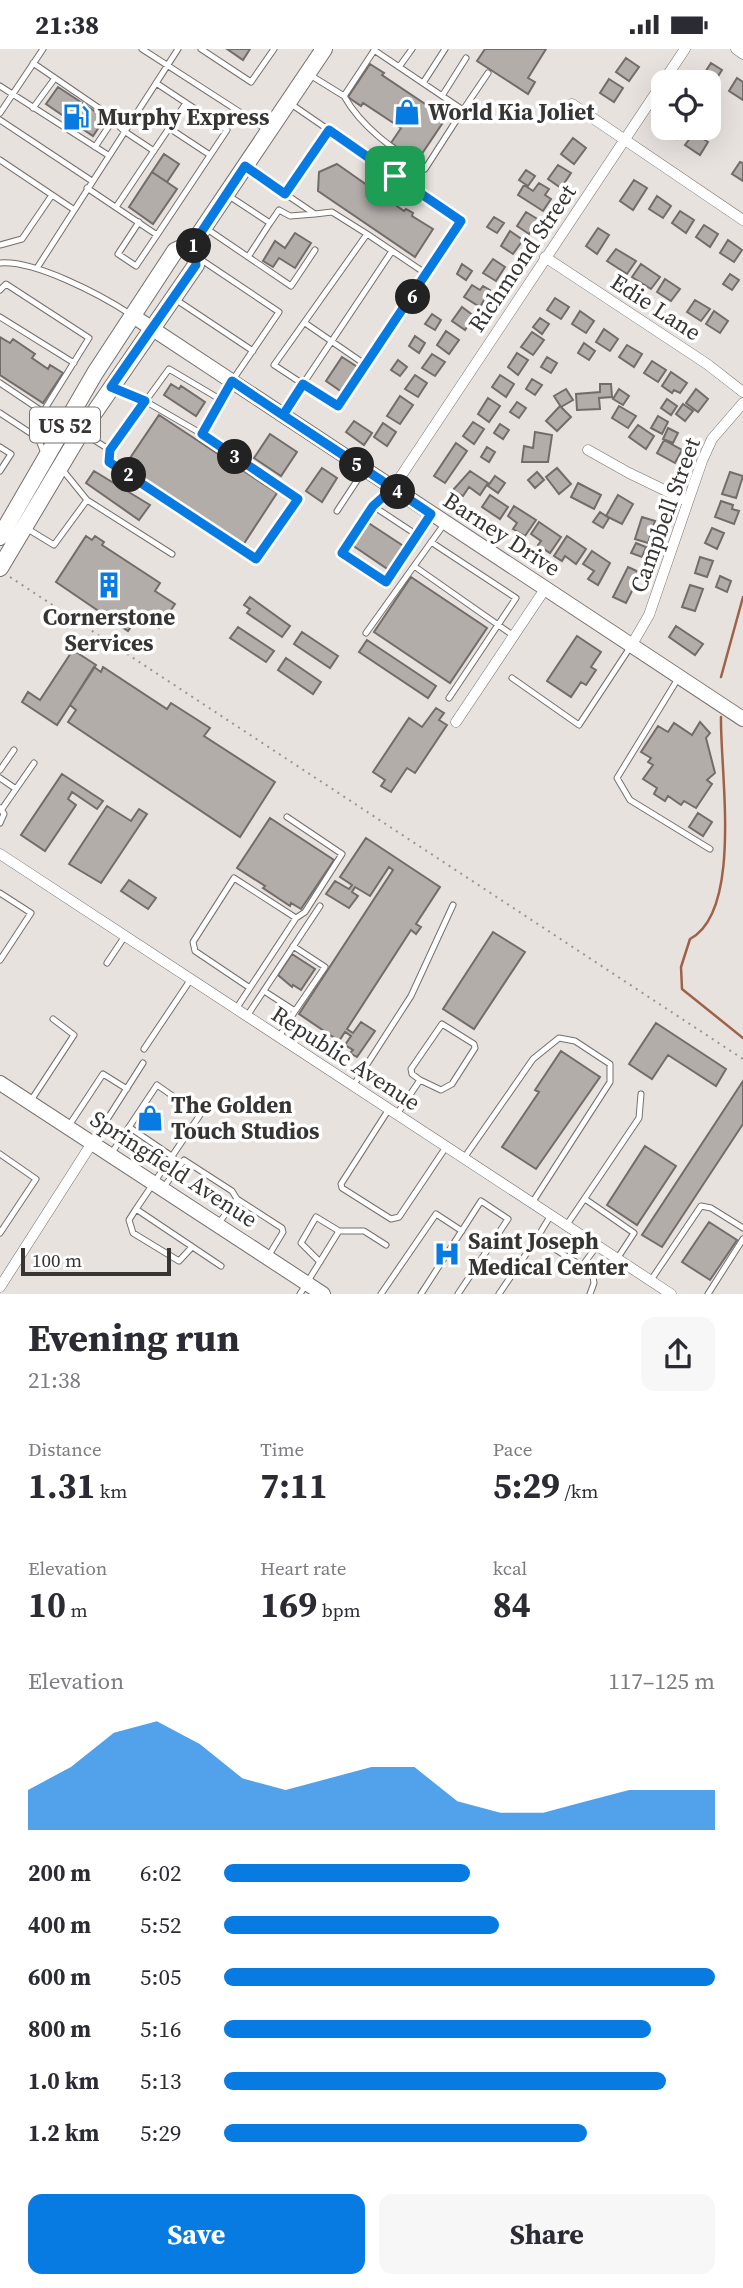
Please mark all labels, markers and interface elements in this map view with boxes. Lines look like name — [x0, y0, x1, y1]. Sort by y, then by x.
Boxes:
text: 21:38 — [35, 7, 99, 43]
map controls — [651, 70, 721, 140]
button: locate — [651, 70, 721, 140]
place label: World Kia Joliet — [428, 96, 595, 128]
shop icon: World Kia Joliet — [392, 97, 422, 127]
place label: Murphy Express — [97, 101, 269, 133]
fuel station icon: Murphy Express — [61, 102, 91, 132]
pin — [365, 146, 425, 206]
icon: arrive — [376, 157, 414, 195]
street label: Richmond Street — [461, 177, 584, 338]
pin: 1 — [176, 229, 212, 263]
text: 1 — [188, 232, 199, 258]
street label: Edie Lane — [605, 266, 707, 348]
pin: 6 — [396, 279, 430, 315]
text: 6 — [407, 283, 418, 309]
road number: US 52 — [30, 407, 100, 443]
street label: Campbell Street — [622, 432, 708, 597]
pin: 3 — [218, 439, 252, 475]
text: 3 — [229, 443, 240, 469]
pin: 5 — [340, 447, 374, 483]
text: 5 — [351, 451, 362, 477]
pin: 2 — [111, 457, 146, 493]
text: 2 — [123, 461, 134, 487]
pin: 4 — [380, 475, 416, 509]
text: 4 — [392, 478, 403, 504]
street label: Barney Drive — [437, 484, 567, 584]
building icon: Cornerstone Services — [94, 570, 124, 600]
place label: Cornerstone Services — [43, 601, 175, 659]
street label: Republic Avenue — [265, 998, 427, 1118]
place label: The Golden Touch Studios — [171, 1089, 320, 1147]
street label: Springfield Avenue — [84, 1103, 264, 1235]
shop icon: The Golden Touch Studios — [135, 1103, 165, 1133]
place label: Saint Joseph Medical Center — [468, 1225, 629, 1283]
hospital icon: Saint Joseph Medical Center — [432, 1239, 462, 1269]
scale bar — [21, 1245, 172, 1277]
text: 100 m — [32, 1247, 82, 1273]
text: Evening run — [28, 1312, 240, 1364]
button: share — [641, 1317, 715, 1391]
text: 21:38 — [28, 1364, 81, 1396]
text: Distance — [28, 1436, 102, 1462]
text: Time — [260, 1436, 304, 1462]
text: Pace — [493, 1436, 532, 1462]
text: 1.31 — [28, 1462, 95, 1510]
text: 7:11 — [260, 1462, 328, 1510]
text: 5:29 — [493, 1462, 560, 1510]
text: km — [95, 1478, 127, 1504]
text: /km — [560, 1478, 598, 1504]
text: Elevation — [28, 1555, 107, 1581]
text: Heart rate — [260, 1555, 346, 1581]
text: kcal — [493, 1555, 527, 1581]
text: 10 — [28, 1581, 66, 1629]
text: 169 — [260, 1581, 317, 1629]
text: 84 — [493, 1581, 531, 1629]
text: m — [66, 1597, 88, 1623]
text: bpm — [317, 1597, 361, 1623]
text: Elevation — [28, 1665, 124, 1697]
text: 117–125 m — [608, 1665, 715, 1697]
text: 200 m — [28, 1857, 91, 1889]
text: 6:02 — [140, 1857, 181, 1889]
text: 400 m — [28, 1909, 91, 1941]
text: 5:52 — [140, 1909, 181, 1941]
text: 600 m — [28, 1961, 91, 1993]
text: 5:05 — [140, 1961, 181, 1993]
text: 800 m — [28, 2013, 91, 2045]
text: 5:16 — [140, 2013, 181, 2045]
text: 1.0 km — [28, 2065, 99, 2097]
text: 5:13 — [140, 2065, 181, 2097]
text: 1.2 km — [28, 2117, 99, 2149]
text: 5:29 — [140, 2117, 181, 2149]
button: Save — [28, 2194, 365, 2274]
button: Share — [379, 2194, 715, 2274]

